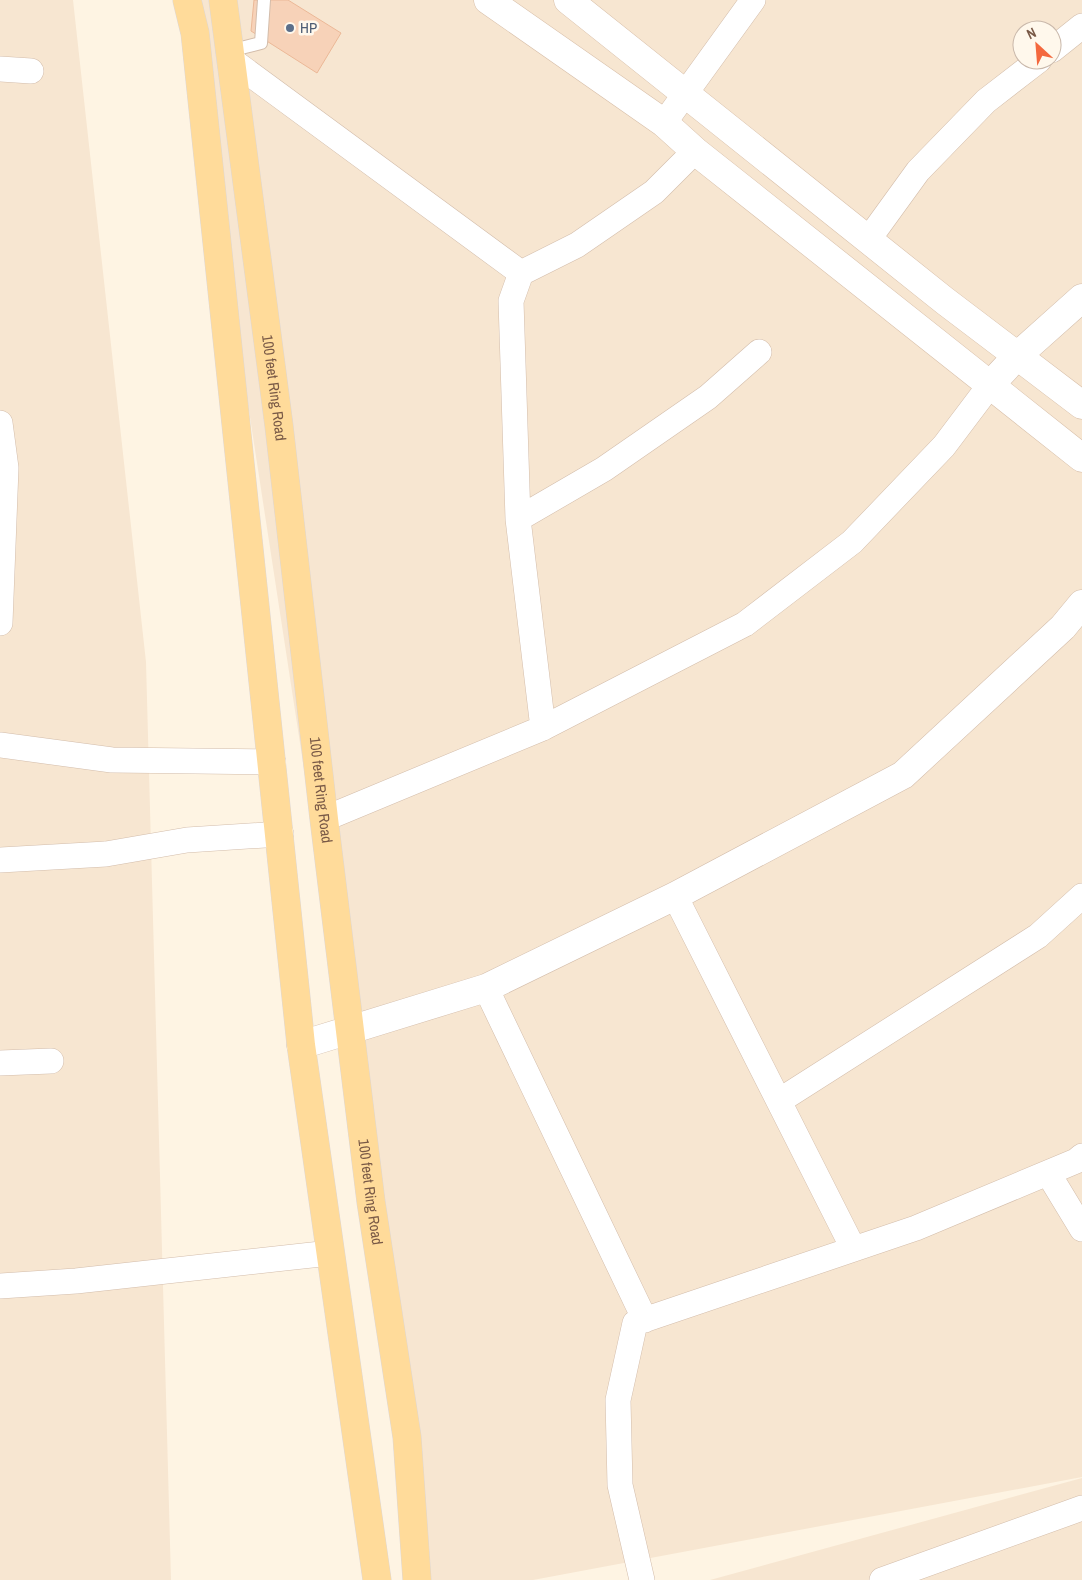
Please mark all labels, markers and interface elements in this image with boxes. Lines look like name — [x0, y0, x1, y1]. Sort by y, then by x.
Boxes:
place label: HP — [300, 17, 317, 38]
north arrow — [1012, 20, 1062, 70]
marker: HP — [284, 22, 296, 34]
text: N — [1024, 23, 1039, 43]
street label: 100 feet Ring Road — [257, 333, 292, 442]
street label: 100 feet Ring Road — [305, 736, 338, 844]
street label: 100 feet Ring Road — [353, 1138, 388, 1246]

